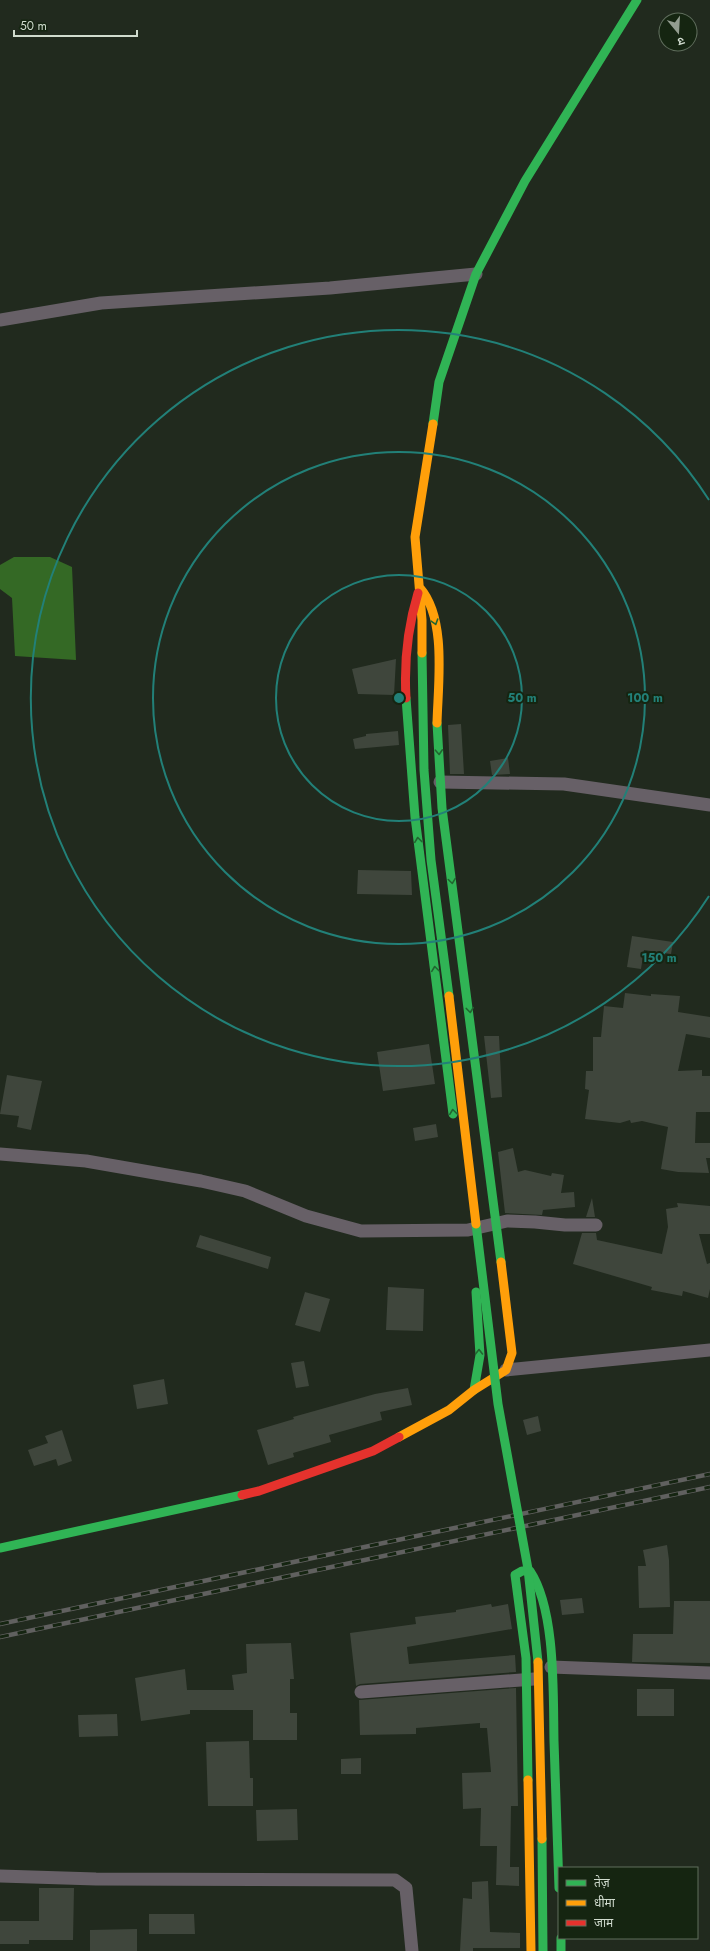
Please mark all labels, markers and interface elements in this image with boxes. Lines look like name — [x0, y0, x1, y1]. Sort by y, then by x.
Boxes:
scale bar — [14, 12, 137, 38]
north arrow — [658, 12, 698, 52]
text: 50 m — [20, 17, 47, 35]
text: उ — [675, 33, 687, 50]
one-way arrow — [430, 619, 439, 626]
text: 50 m — [507, 689, 537, 707]
text: 100 m — [627, 689, 663, 707]
centre of rings — [392, 691, 406, 705]
one-way arrow — [434, 749, 443, 755]
one-way arrow — [414, 837, 423, 843]
one-way arrow — [447, 878, 456, 884]
text: 150 m — [641, 949, 677, 967]
one-way arrow — [431, 966, 440, 972]
one-way arrow — [465, 1007, 474, 1013]
one-way arrow — [449, 1108, 458, 1115]
one-way arrow — [475, 1349, 483, 1355]
legend — [558, 1867, 698, 1939]
text: तेज़ — [594, 1874, 611, 1892]
text: धीमा — [594, 1894, 616, 1912]
text: जाम — [594, 1914, 614, 1932]

